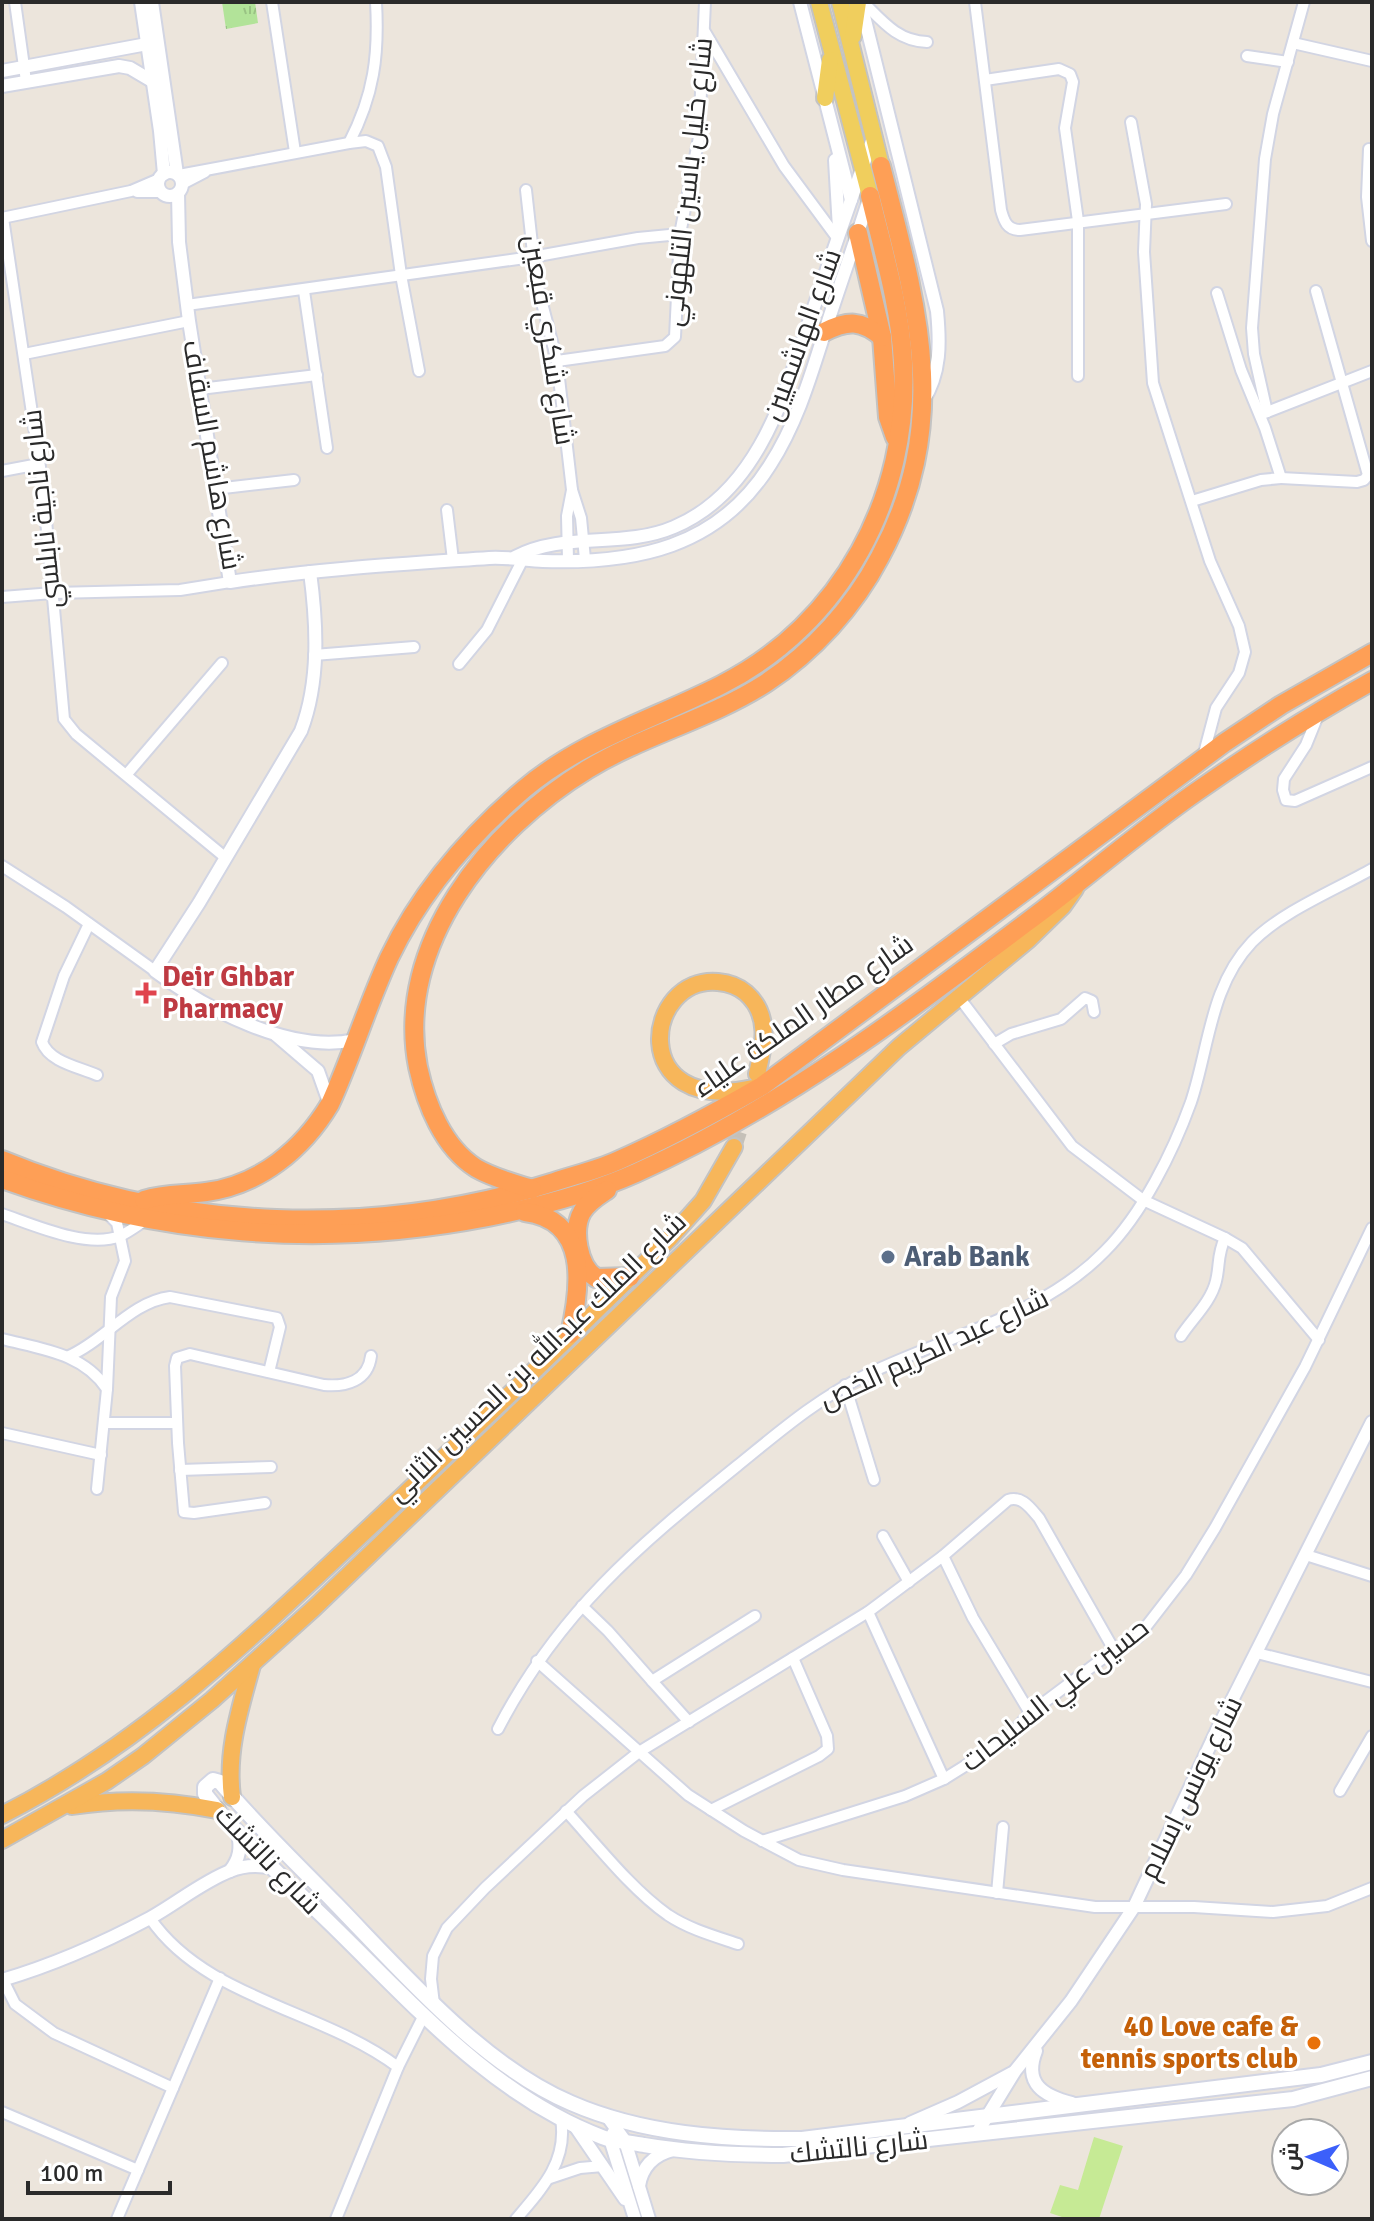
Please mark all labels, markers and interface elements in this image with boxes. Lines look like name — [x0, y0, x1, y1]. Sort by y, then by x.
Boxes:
street label: شارع خليل ياسين التلهوني — [656, 36, 724, 329]
street label: شارع شكري قبعين — [512, 232, 582, 448]
street label: شارع الهاشميين — [755, 244, 850, 426]
street label: شارع هاشم السقاف — [173, 337, 249, 573]
street label: شارع ناجية نابلسي — [15, 407, 72, 610]
street label: شارع مطار الملكة علياء — [686, 927, 920, 1106]
place label: Deir Ghbar Pharmacy — [162, 960, 295, 1026]
marker: Deir Ghbar Pharmacy — [137, 984, 155, 1002]
street label: شارع الملك عبدالله بن الحسين الثاني — [379, 1204, 696, 1512]
place label: Arab Bank — [904, 1240, 1030, 1274]
marker: Arab Bank — [879, 1248, 897, 1266]
street label: شارع عبد الكريم الخص — [814, 1281, 1055, 1419]
street label: حسين علي السليحات — [954, 1611, 1158, 1782]
street label: شارع يونس إسلام — [1132, 1691, 1252, 1886]
street label: شارع نالتشك — [207, 1798, 329, 1923]
place label: 40 Love cafe & tennis sports club — [1080, 2010, 1299, 2076]
marker: 40 Love cafe & tennis sports club — [1305, 2034, 1323, 2052]
north arrow — [1270, 2117, 1350, 2197]
street label: شارع نالتشك — [788, 2123, 930, 2172]
text: ش — [1277, 2142, 1304, 2171]
scale bar — [28, 2145, 170, 2195]
text: 100 m — [40, 2158, 103, 2188]

